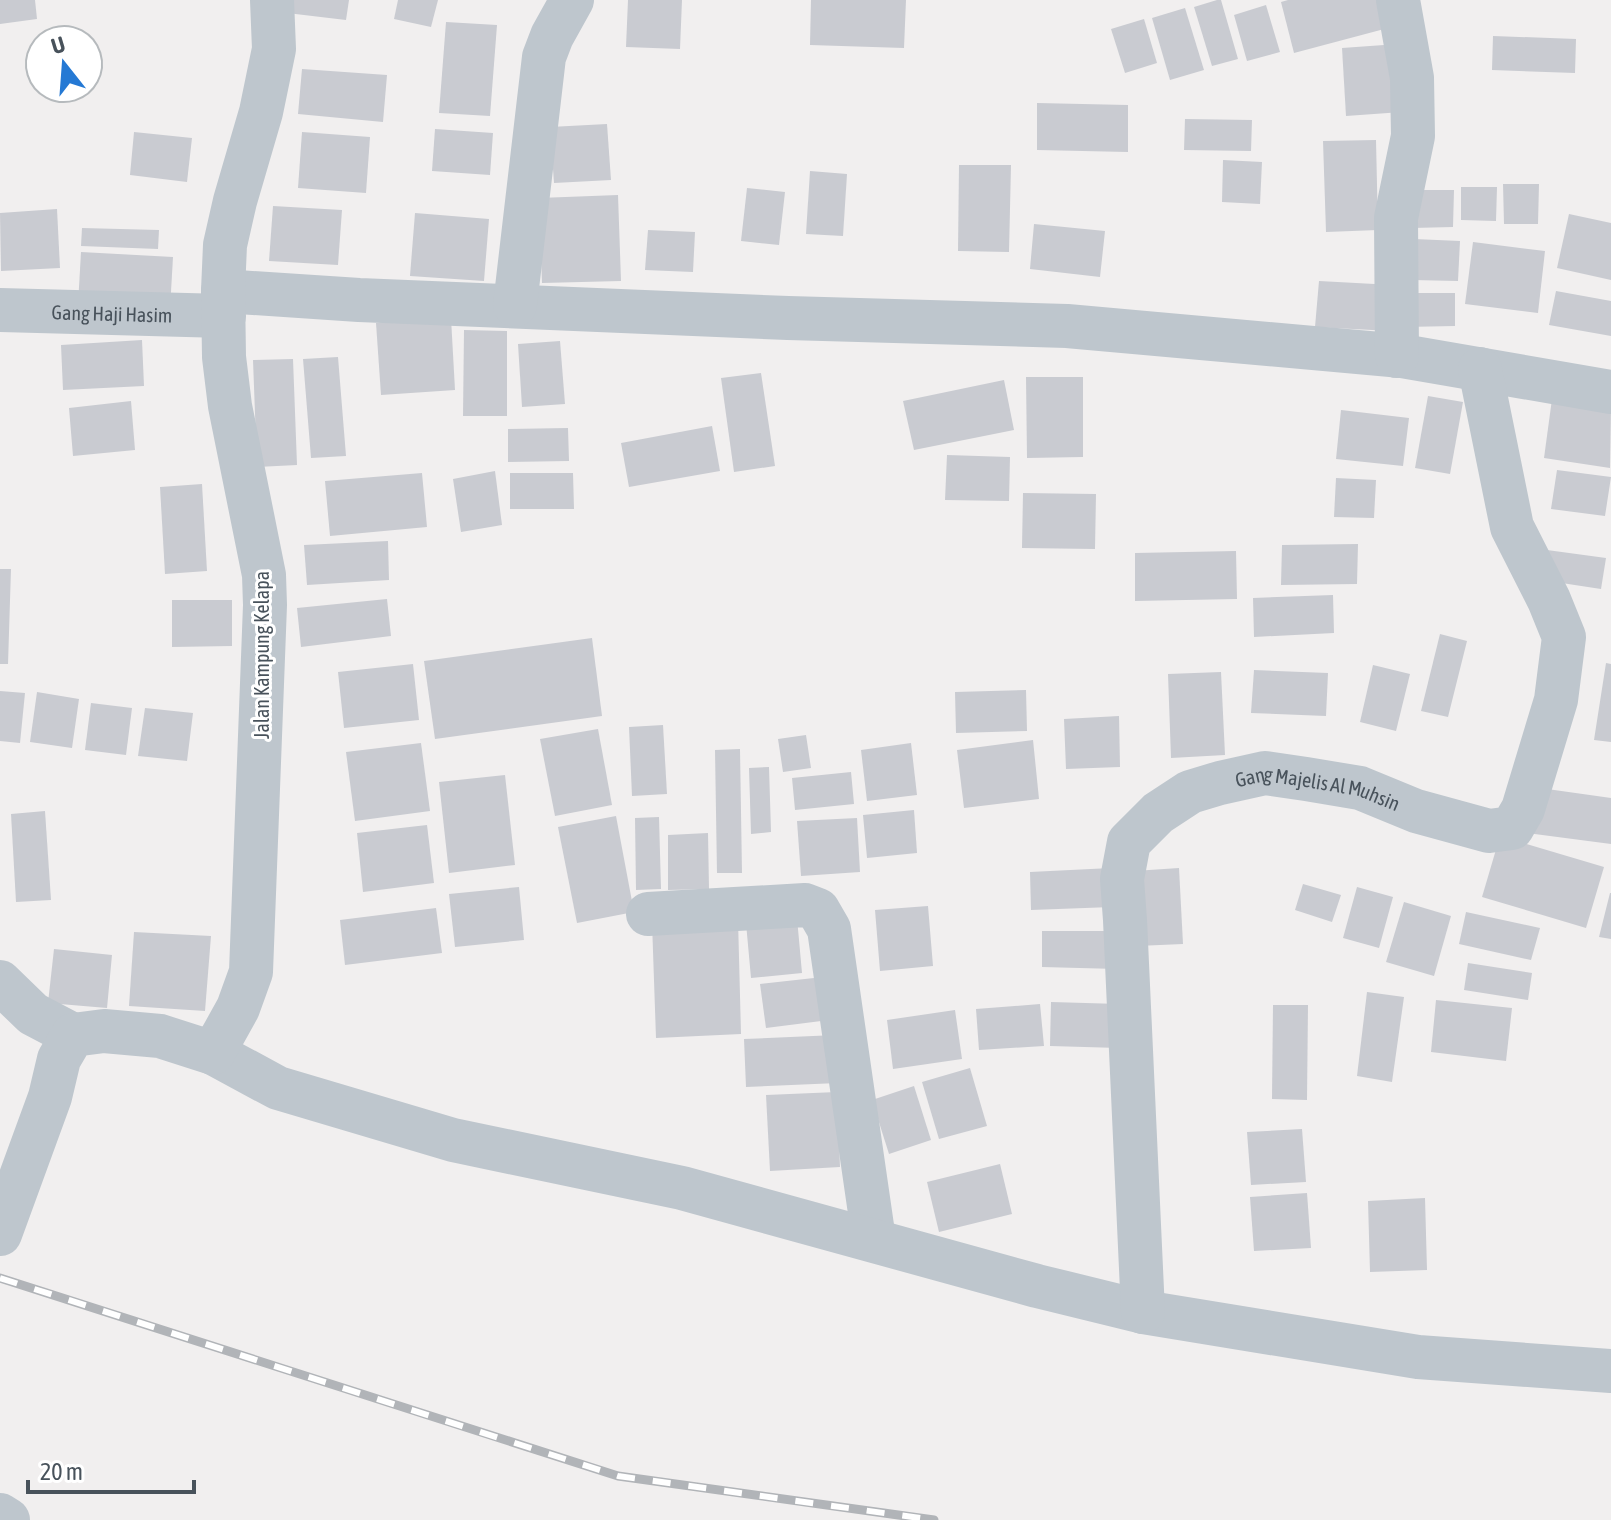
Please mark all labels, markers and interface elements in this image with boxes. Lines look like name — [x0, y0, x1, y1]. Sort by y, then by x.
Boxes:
north arrow — [24, 24, 104, 104]
text: U — [48, 31, 68, 59]
street label: Gang Haji Hasim — [51, 300, 173, 326]
street label: Jalan Kampung Kelapa — [250, 571, 273, 739]
street label: Gang Majelis Al Muhsin — [1233, 761, 1404, 815]
scale bar — [28, 1444, 194, 1494]
text: 20 m — [40, 1458, 83, 1485]

